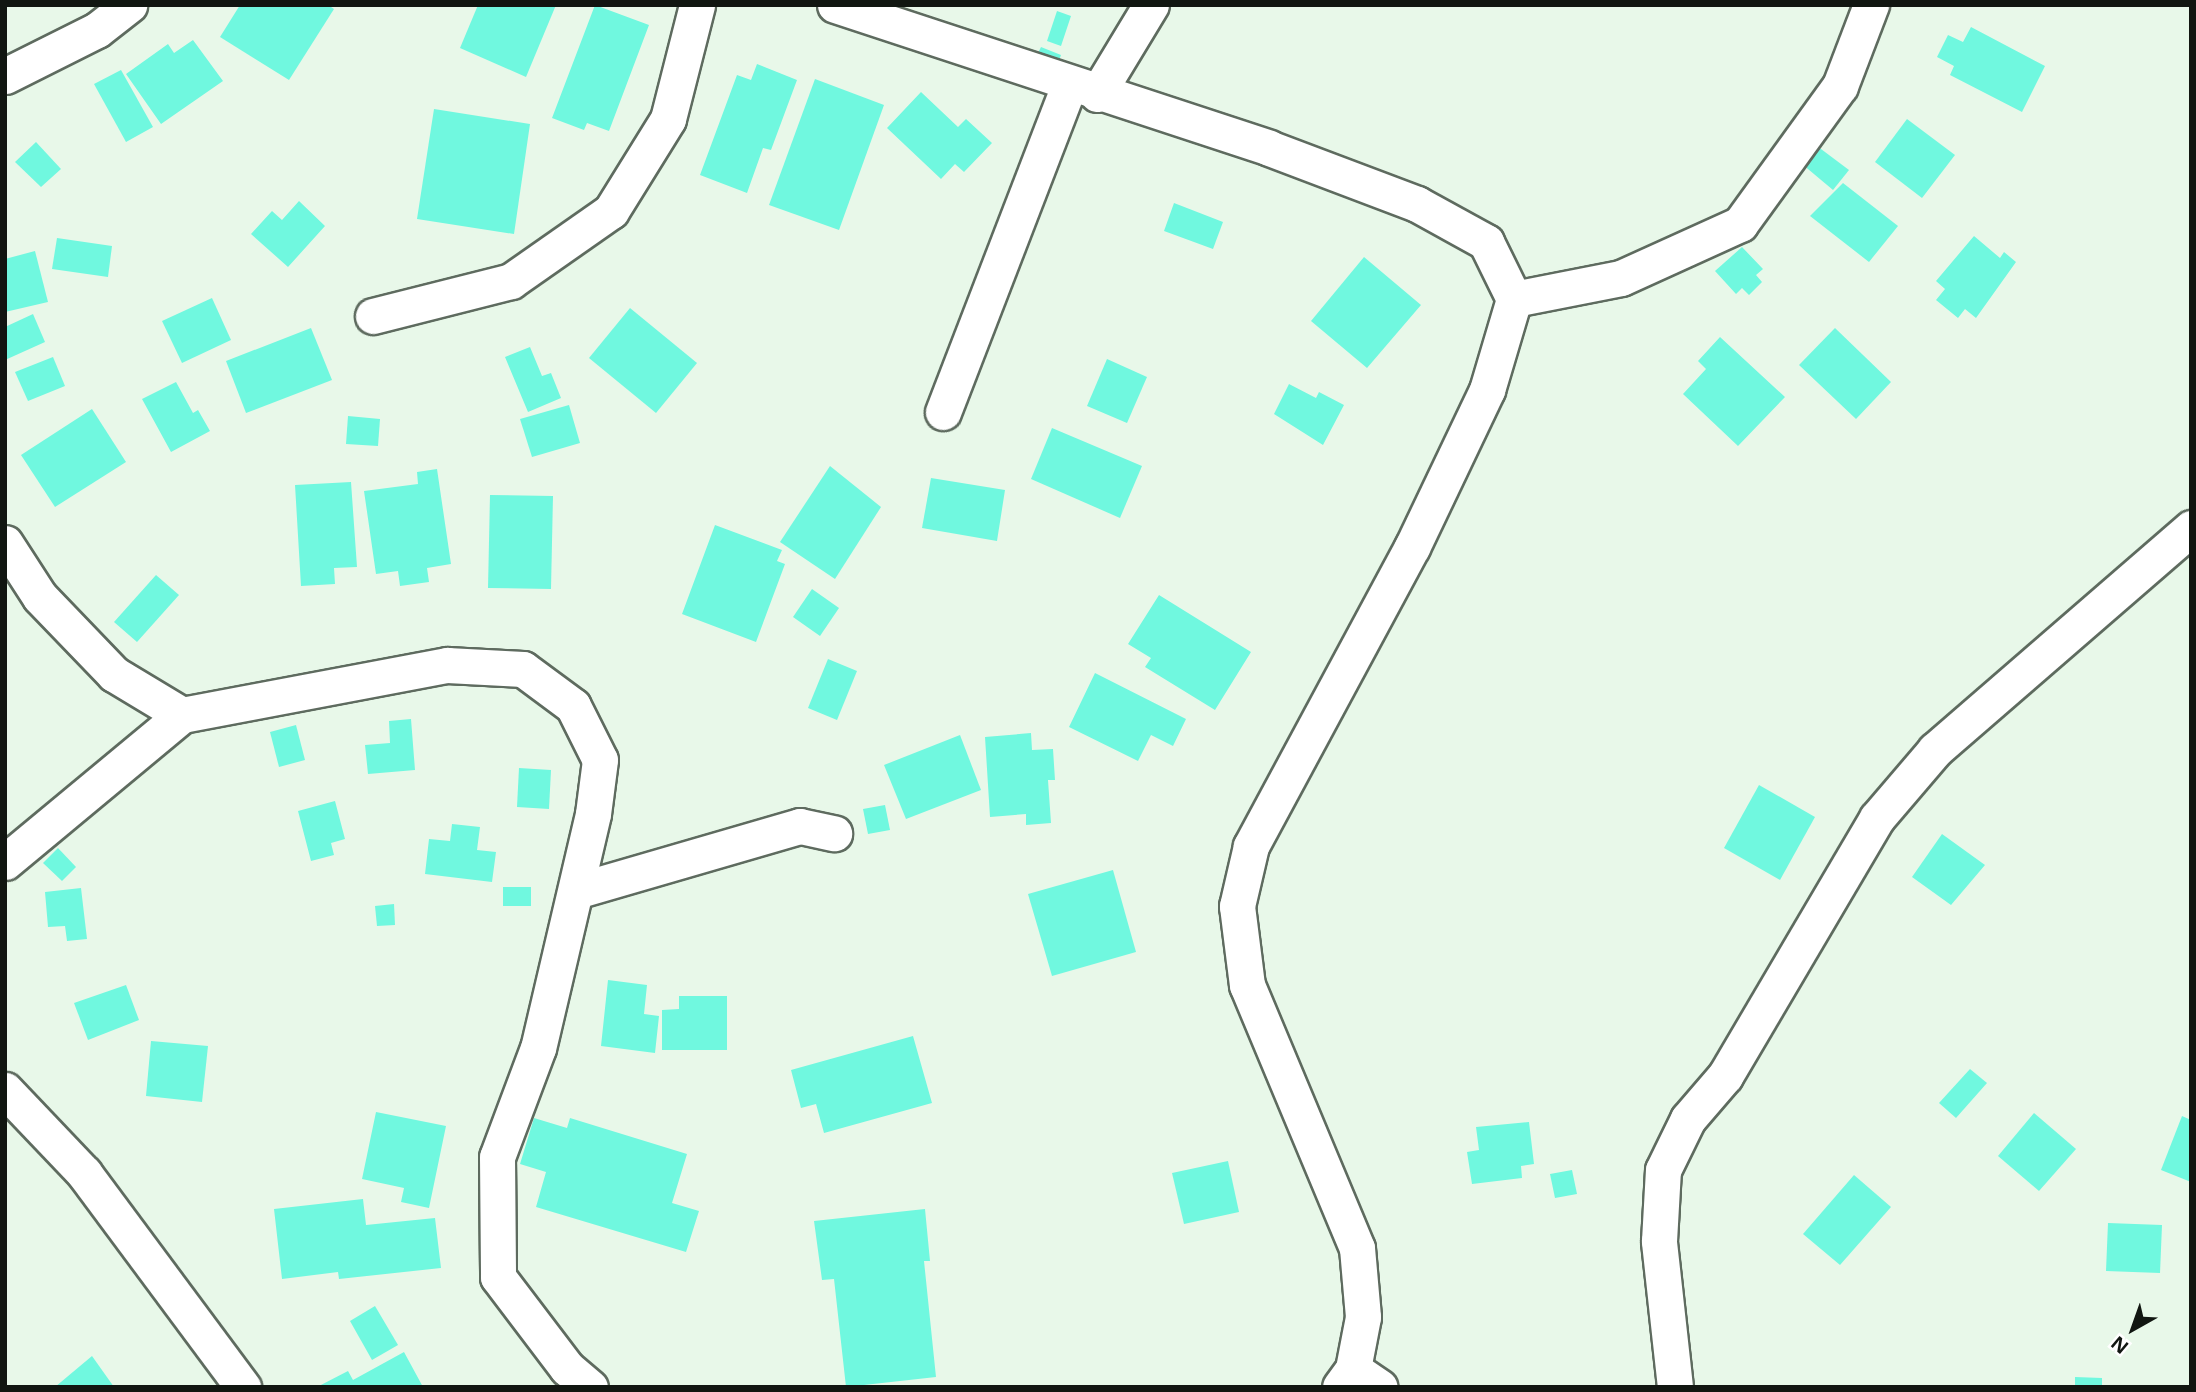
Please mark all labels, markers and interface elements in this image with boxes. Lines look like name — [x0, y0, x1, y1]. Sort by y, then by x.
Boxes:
north arrow — [2098, 1294, 2168, 1364]
text: N — [2105, 1330, 2134, 1360]

